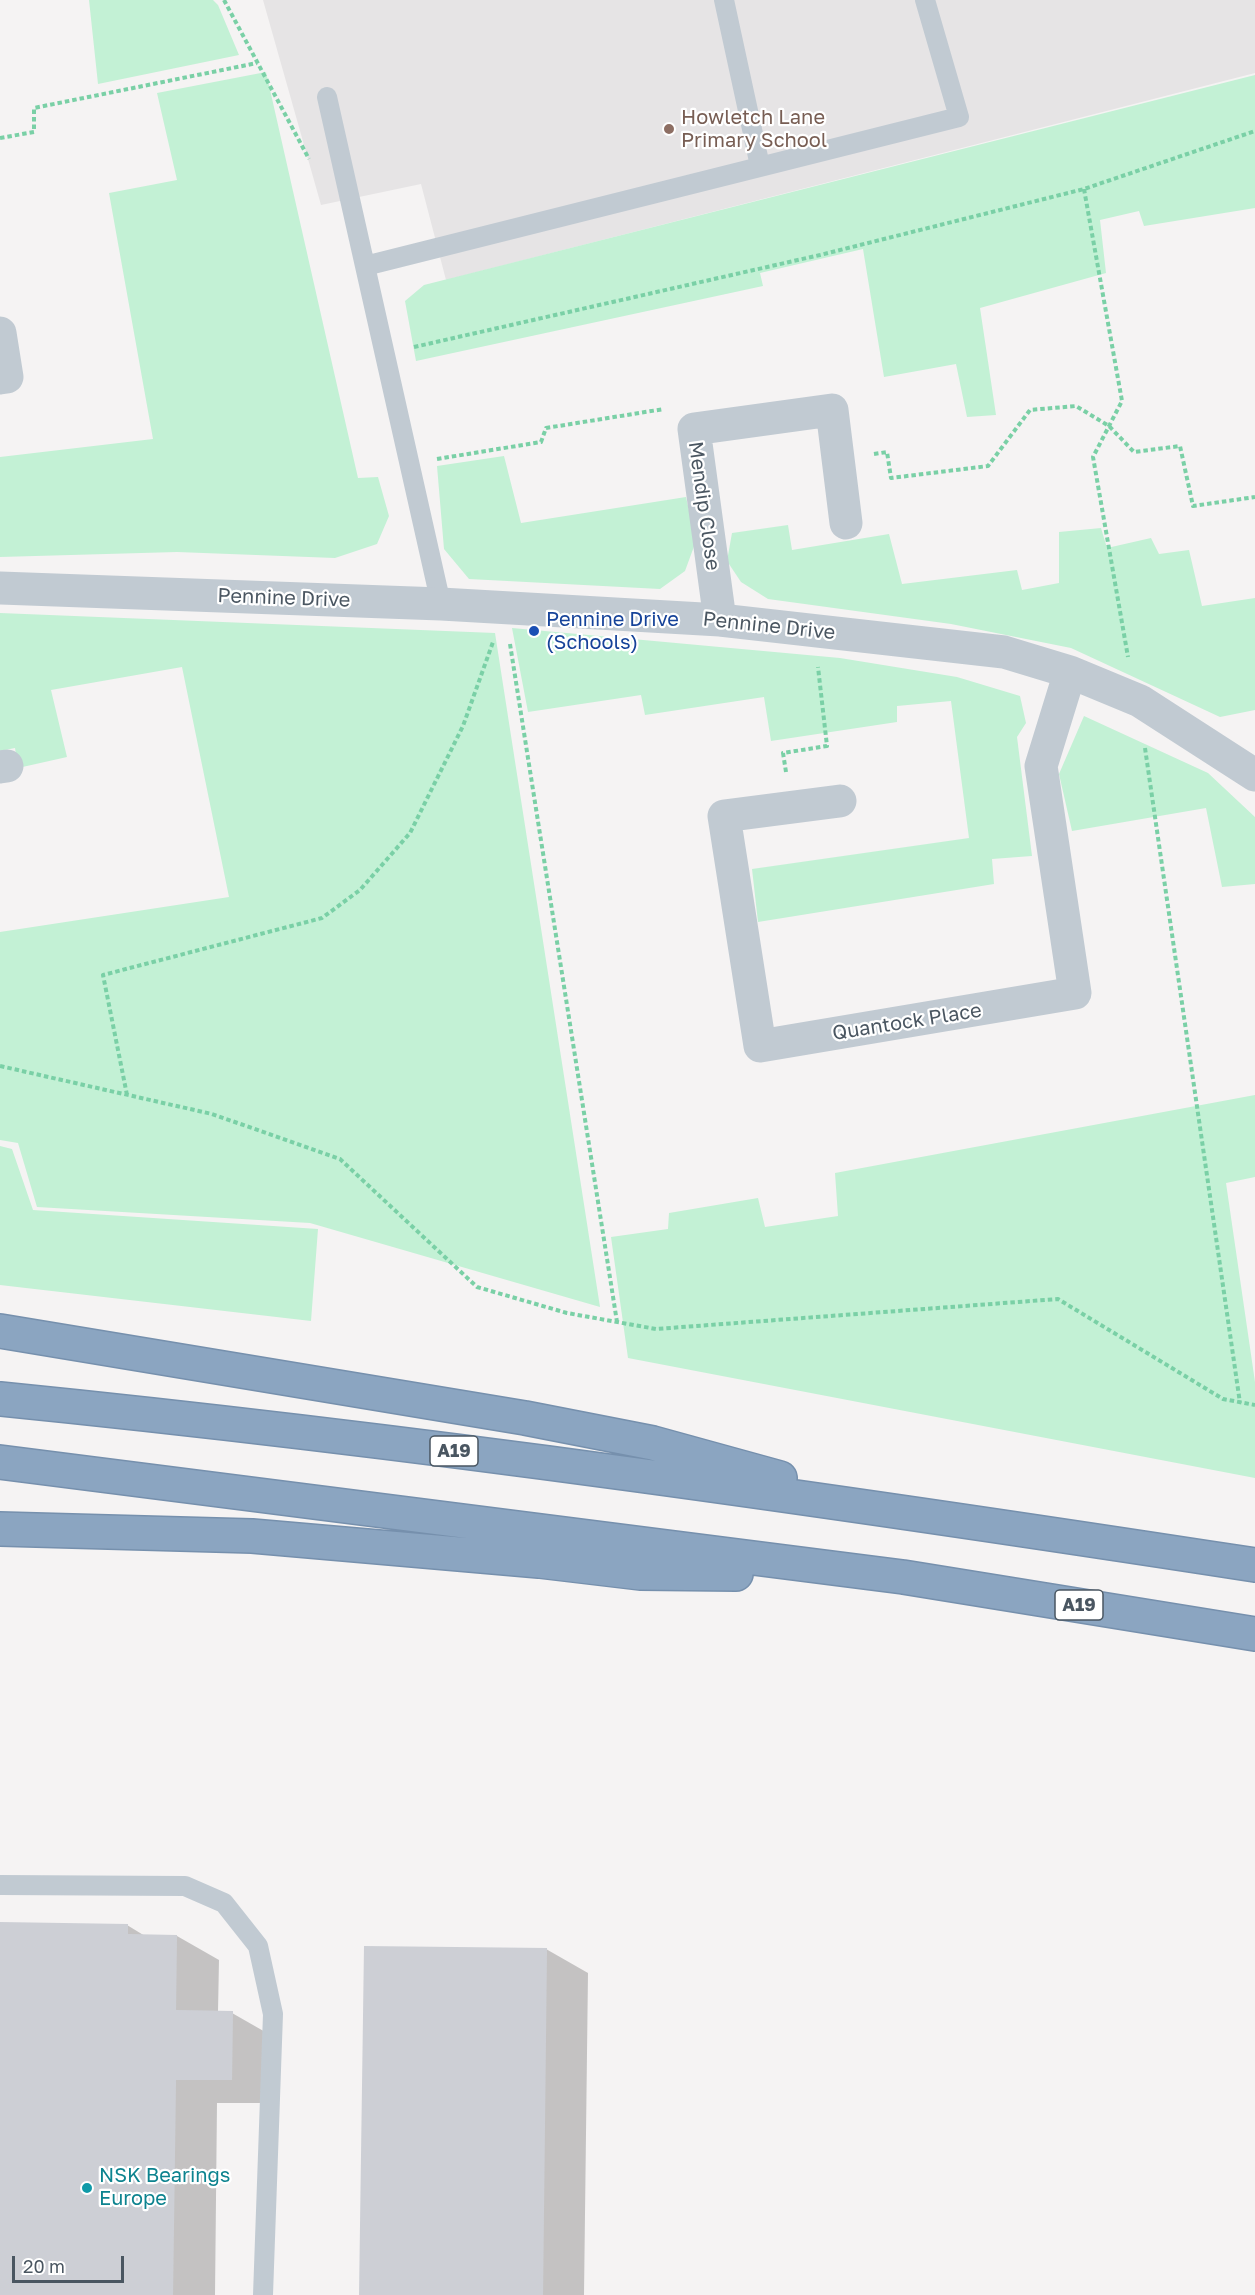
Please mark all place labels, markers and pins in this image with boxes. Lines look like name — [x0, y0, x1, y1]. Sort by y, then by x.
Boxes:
place label: Howletch Lane Primary School — [681, 106, 827, 153]
marker: Howletch Lane Primary School — [662, 122, 676, 136]
place label: Pennine Drive (Schools) — [546, 608, 679, 655]
marker: Pennine Drive (Schools) — [527, 624, 541, 638]
place label: NSK Bearings Europe — [99, 2164, 230, 2211]
marker: NSK Bearings Europe — [80, 2181, 94, 2195]

